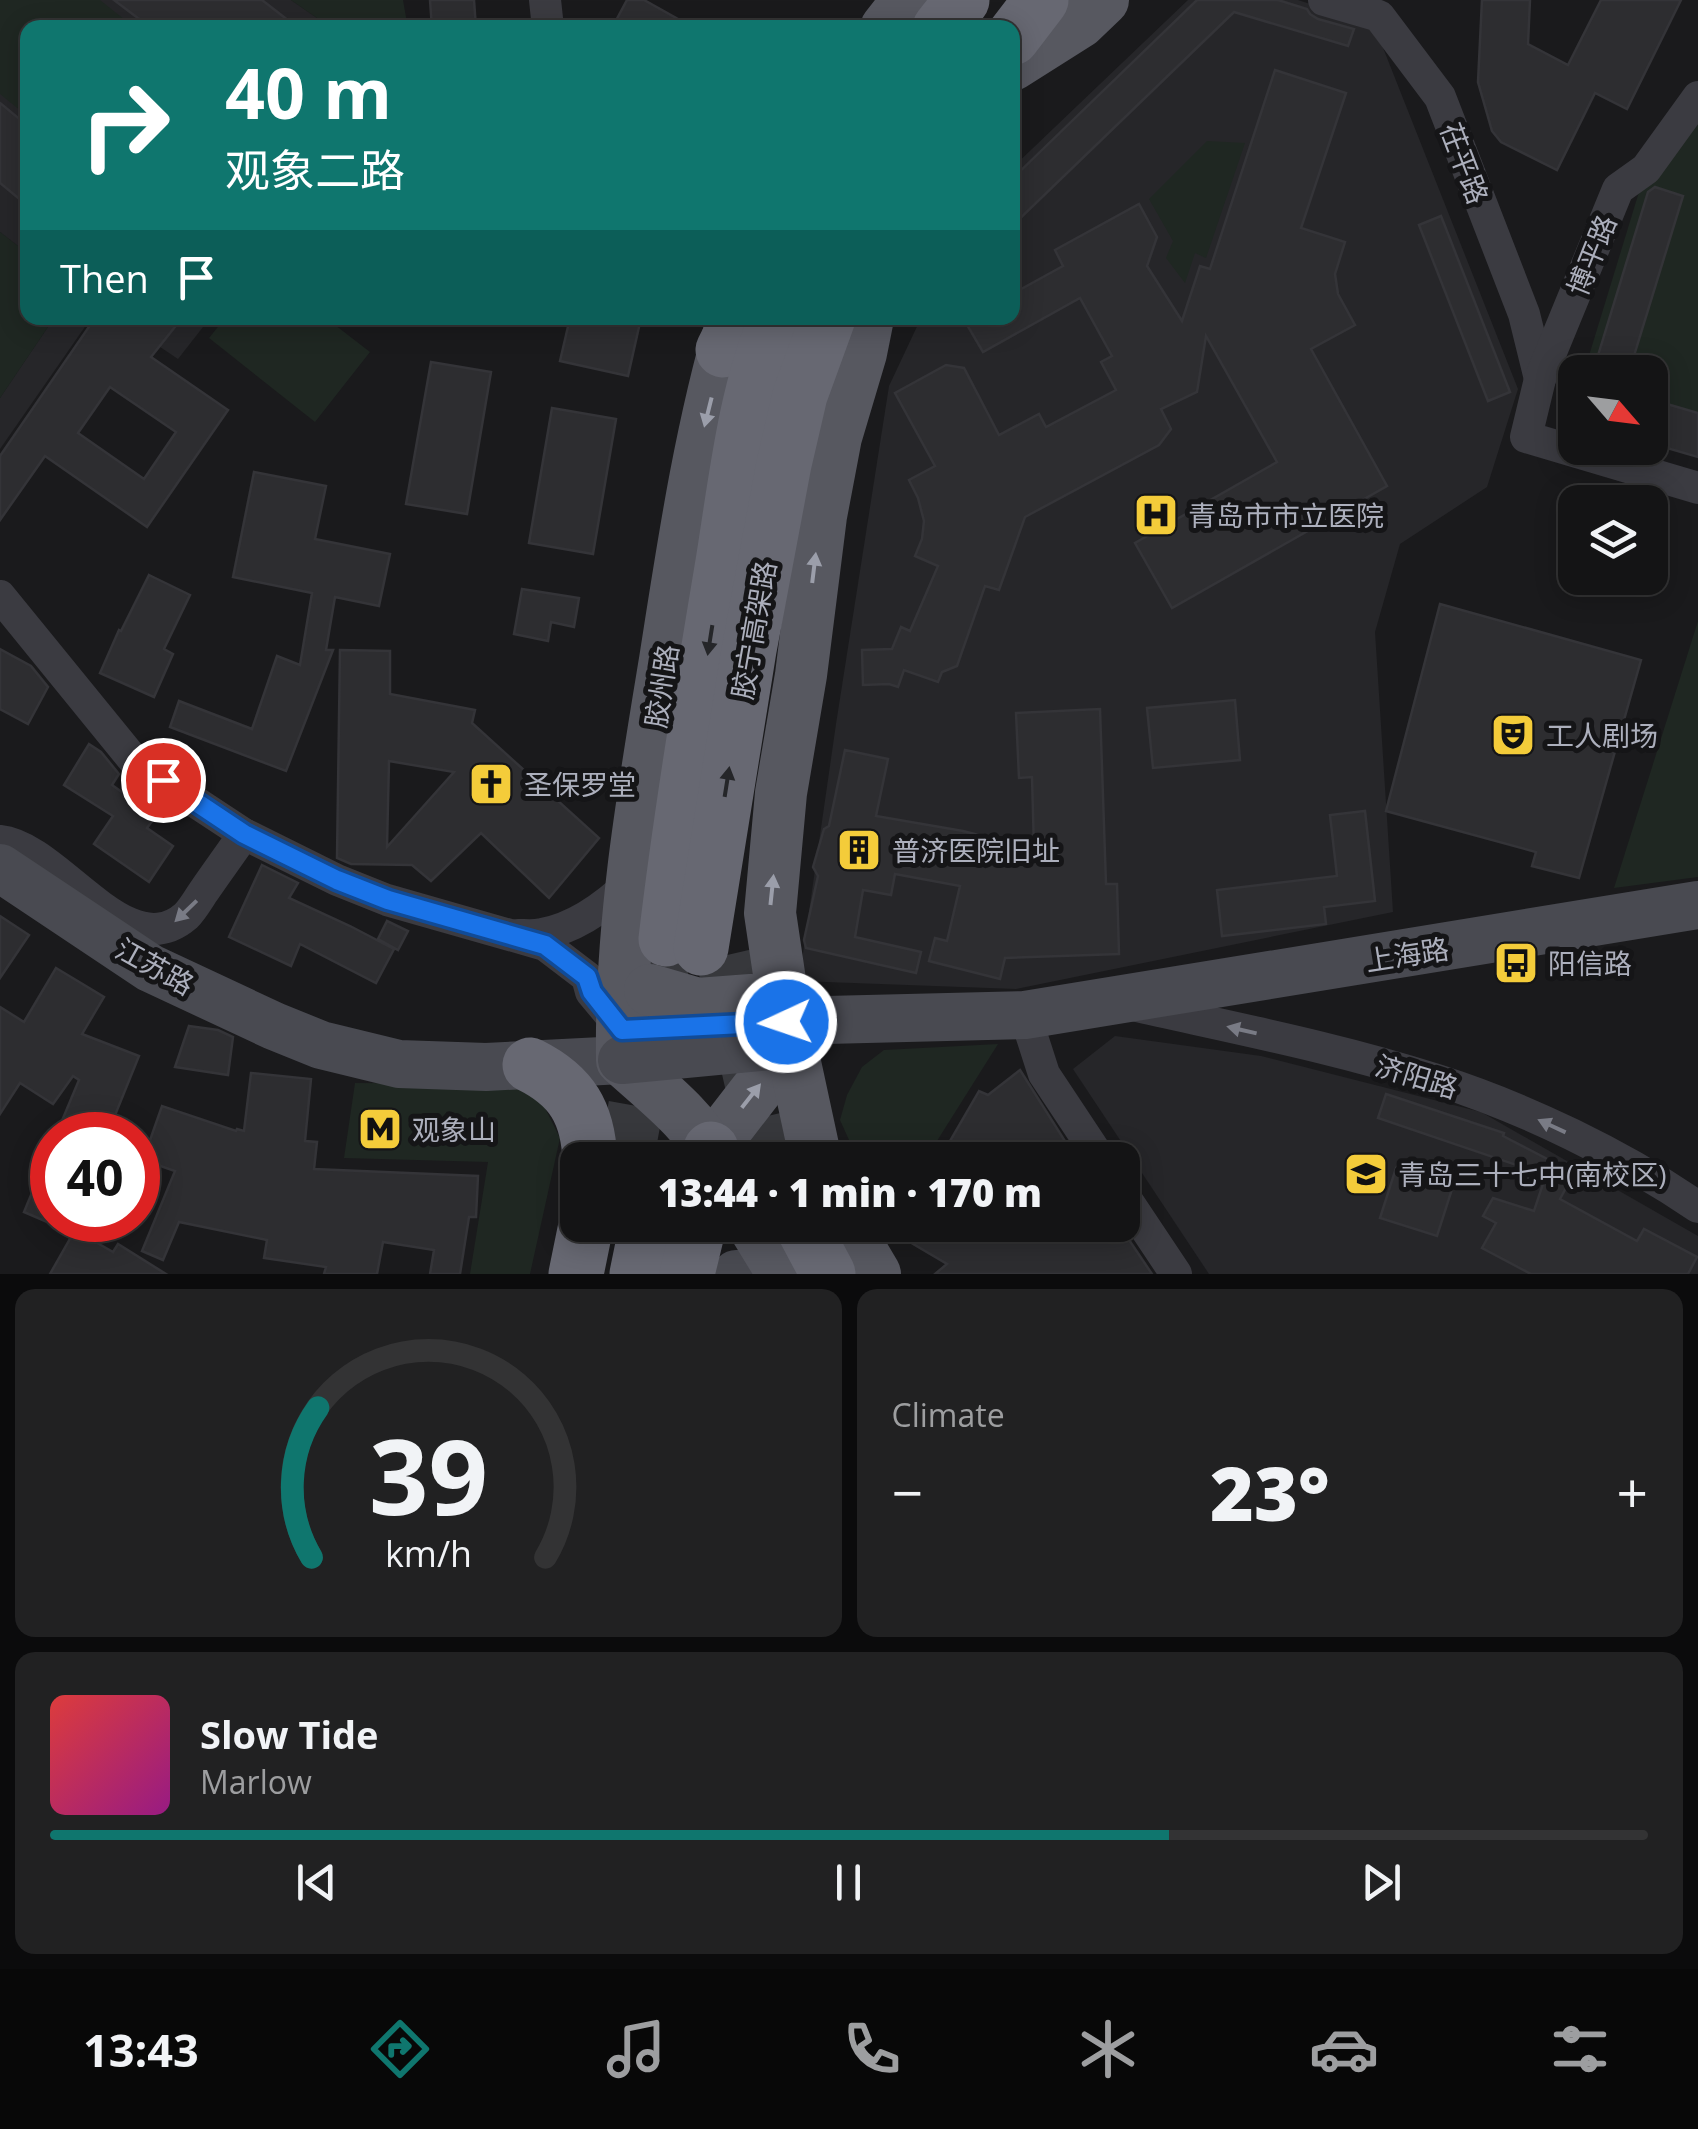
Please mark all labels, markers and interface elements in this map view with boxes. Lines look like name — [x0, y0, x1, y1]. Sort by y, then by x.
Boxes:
text: 40 m — [225, 44, 392, 140]
icon: right — [60, 60, 190, 190]
street label: 茌平路 — [1432, 117, 1498, 209]
text: 观象二路 — [225, 139, 405, 200]
street label: 博平路 — [1558, 209, 1624, 301]
icon: arrive — [169, 250, 224, 305]
text: Then — [60, 252, 149, 304]
north arrow — [1558, 355, 1668, 465]
map controls — [1558, 355, 1668, 595]
one-way arrow — [700, 397, 715, 428]
button: layers — [1558, 485, 1668, 595]
hospital icon: 青岛市市立医院 — [1133, 492, 1179, 538]
place label: 青岛市市立医院 — [1188, 496, 1384, 534]
one-way arrow — [806, 552, 822, 584]
street label: 胶宁高架路 — [722, 558, 784, 702]
one-way arrow — [702, 624, 717, 656]
street label: 胶州路 — [636, 642, 686, 730]
theatre icon: 工人剧场 — [1490, 712, 1536, 758]
place label: 工人剧场 — [1546, 716, 1658, 754]
pin — [121, 738, 206, 823]
icon: arrive — [136, 753, 191, 808]
church icon: 圣保罗堂 — [468, 761, 514, 807]
place label: 圣保罗堂 — [524, 765, 636, 803]
one-way arrow — [720, 766, 736, 798]
building icon: 普济医院旧址 — [836, 827, 882, 873]
place label: 普济医院旧址 — [892, 831, 1060, 869]
one-way arrow — [764, 874, 780, 906]
one-way arrow — [174, 899, 198, 922]
street label: 江苏路 — [109, 929, 201, 1003]
street label: 上海路 — [1363, 929, 1451, 979]
bus stop icon: 阳信路 — [1493, 940, 1539, 986]
place label: 阳信路 — [1548, 944, 1632, 982]
position arrow — [734, 970, 838, 1074]
one-way arrow — [1226, 1022, 1257, 1037]
street label: 济阳路 — [1371, 1046, 1463, 1106]
one-way arrow — [740, 1084, 761, 1109]
metro station icon: 观象山 — [357, 1106, 403, 1152]
place label: 观象山 — [412, 1110, 496, 1148]
speed limit sign: 40 — [30, 1112, 160, 1242]
one-way arrow — [1537, 1118, 1567, 1134]
school or university icon: 青岛三十七中(南校区) — [1343, 1151, 1389, 1197]
place label: 青岛三十七中(南校区) — [1398, 1155, 1667, 1193]
text: 13:44 · 1 min · 170 m — [658, 1166, 1042, 1218]
text: Climate — [892, 1393, 1005, 1436]
text: 39 — [369, 1404, 488, 1545]
text: 23° — [1210, 1441, 1330, 1543]
text: − — [892, 1454, 923, 1529]
text: + — [1617, 1454, 1648, 1529]
text: km/h — [385, 1529, 472, 1577]
text: Slow Tide — [200, 1708, 379, 1760]
text: Marlow — [200, 1760, 312, 1803]
icon: previous — [289, 1855, 344, 1910]
icon: pause — [821, 1855, 876, 1910]
icon: next — [1354, 1855, 1409, 1910]
icon: directions — [365, 2014, 435, 2084]
icon: music — [601, 2014, 671, 2084]
icon: phone — [837, 2014, 907, 2084]
icon: climate — [1073, 2014, 1143, 2084]
icon: car — [1309, 2014, 1379, 2084]
icon: filters — [1545, 2014, 1615, 2084]
text: 13:43 — [83, 2019, 199, 2080]

